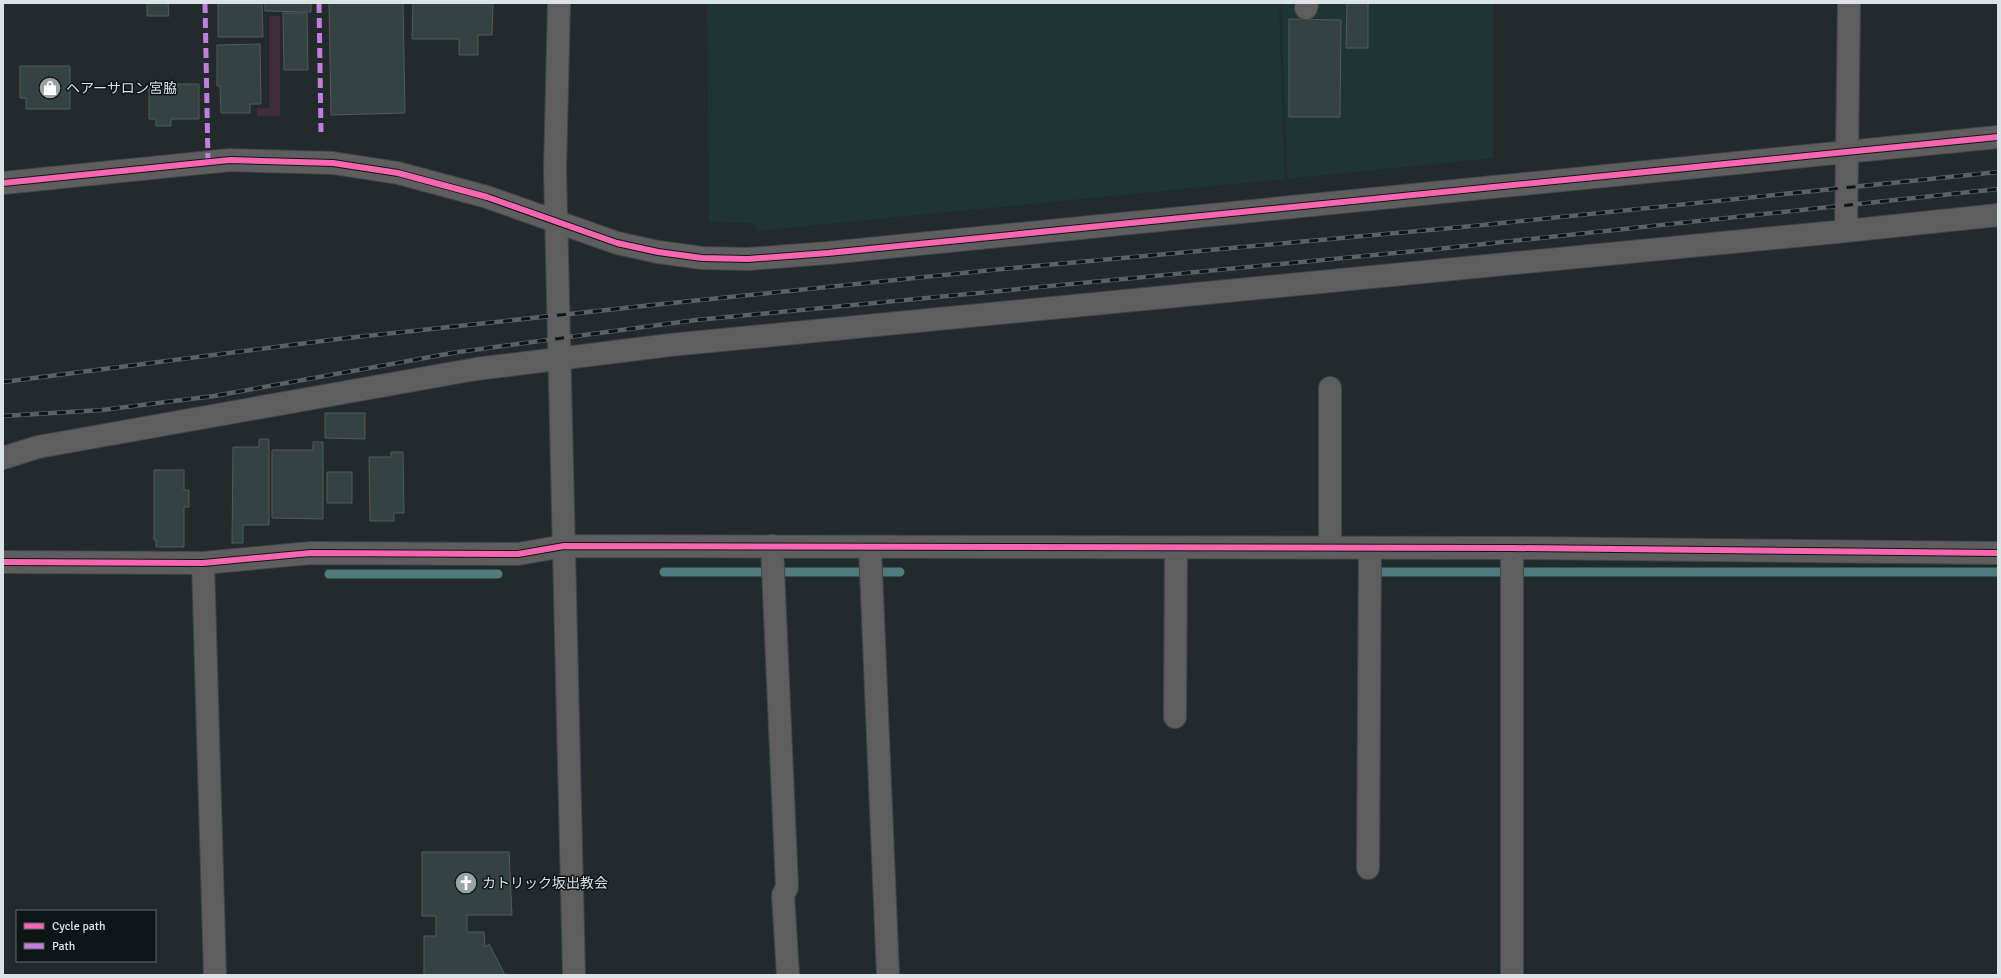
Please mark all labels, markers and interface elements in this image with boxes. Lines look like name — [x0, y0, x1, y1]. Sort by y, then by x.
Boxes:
shop icon: ヘアーサロン宮脇 — [37, 75, 63, 101]
place label: ヘアーサロン宮脇 — [66, 80, 177, 97]
church icon: カトリック坂出教会 — [453, 870, 479, 896]
place label: カトリック坂出教会 — [482, 875, 608, 892]
legend — [16, 910, 156, 962]
text: Cycle path — [52, 919, 105, 934]
text: Path — [52, 939, 75, 954]

